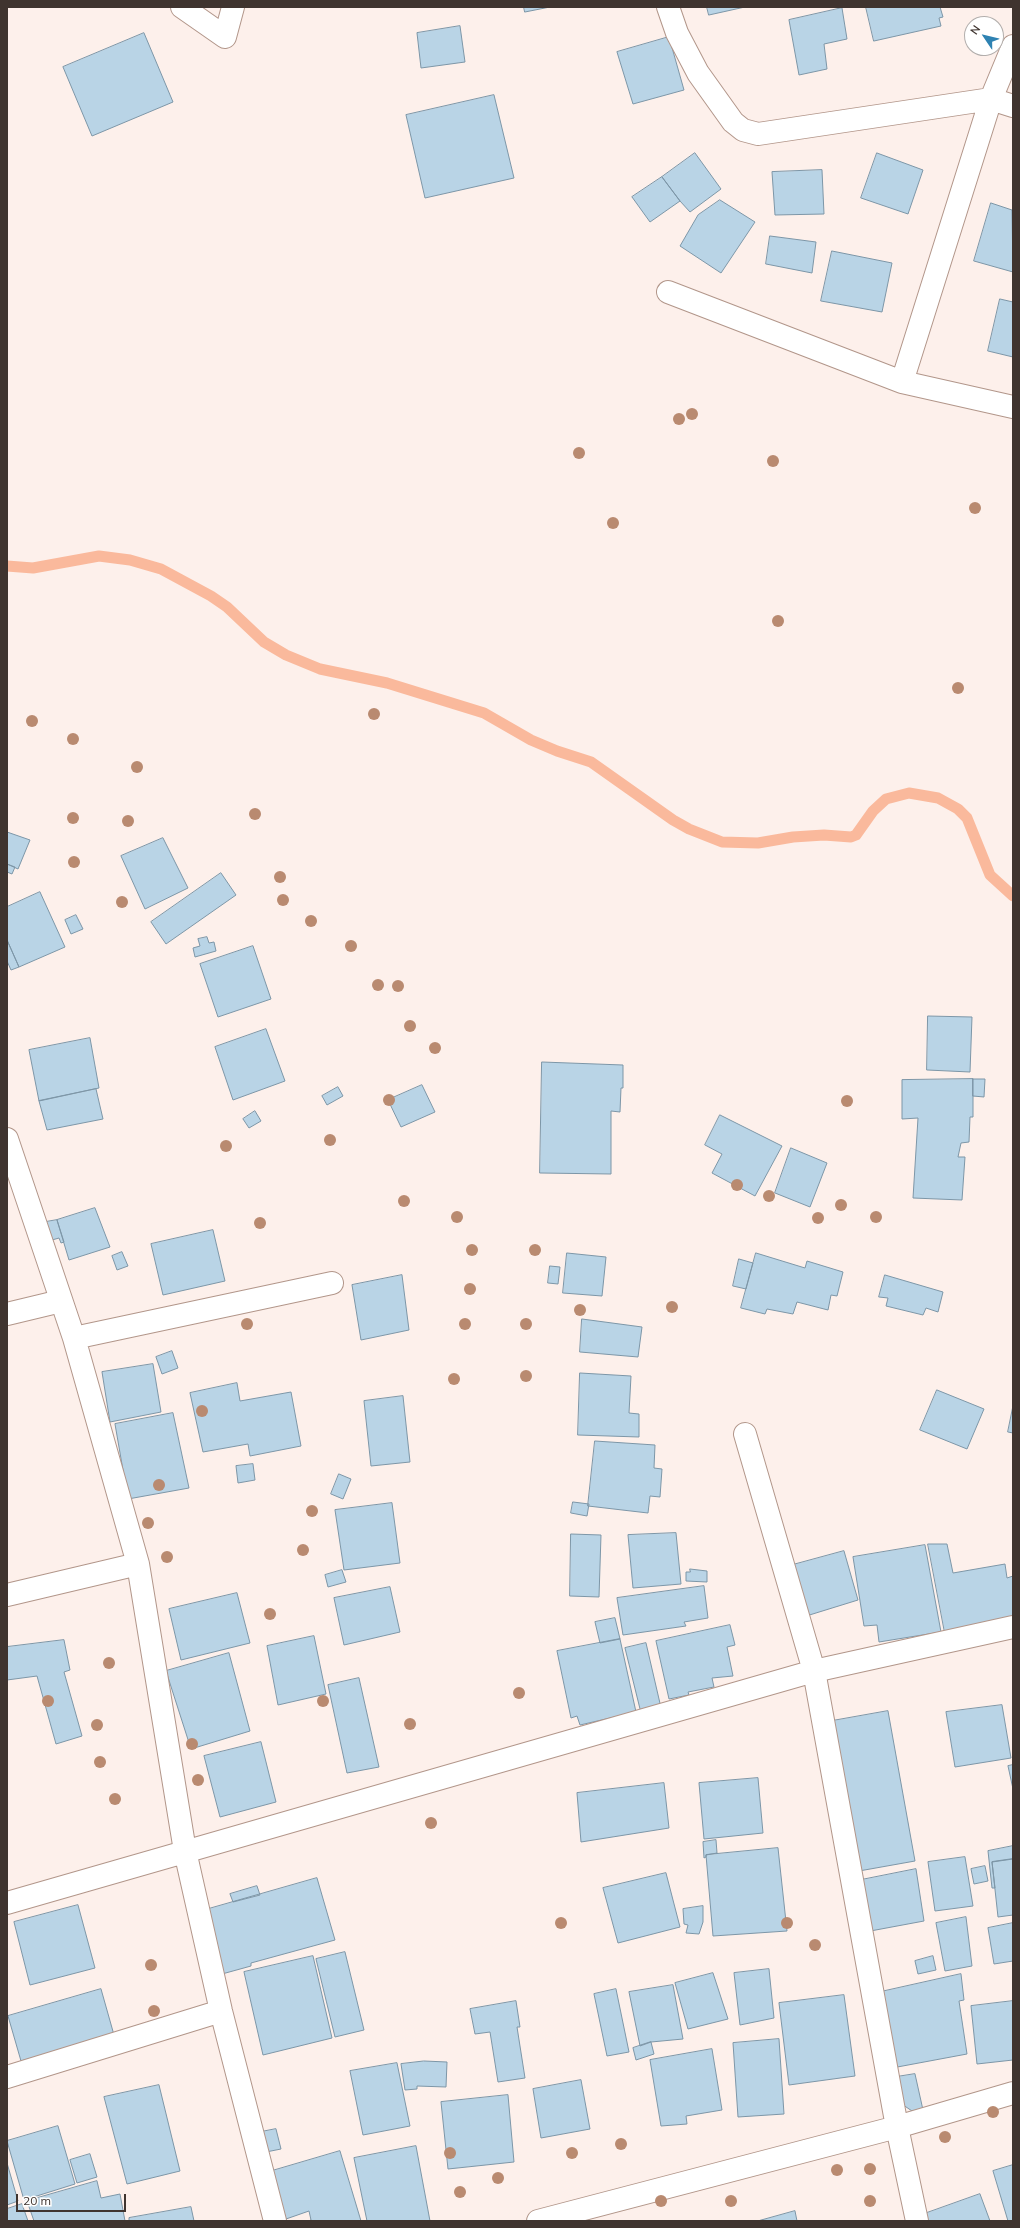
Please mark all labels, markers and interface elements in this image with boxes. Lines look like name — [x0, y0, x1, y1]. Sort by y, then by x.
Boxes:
north arrow — [964, 16, 1004, 56]
text: N — [967, 22, 983, 37]
scale bar — [18, 2186, 128, 2212]
text: 20 m — [23, 2193, 51, 2208]

